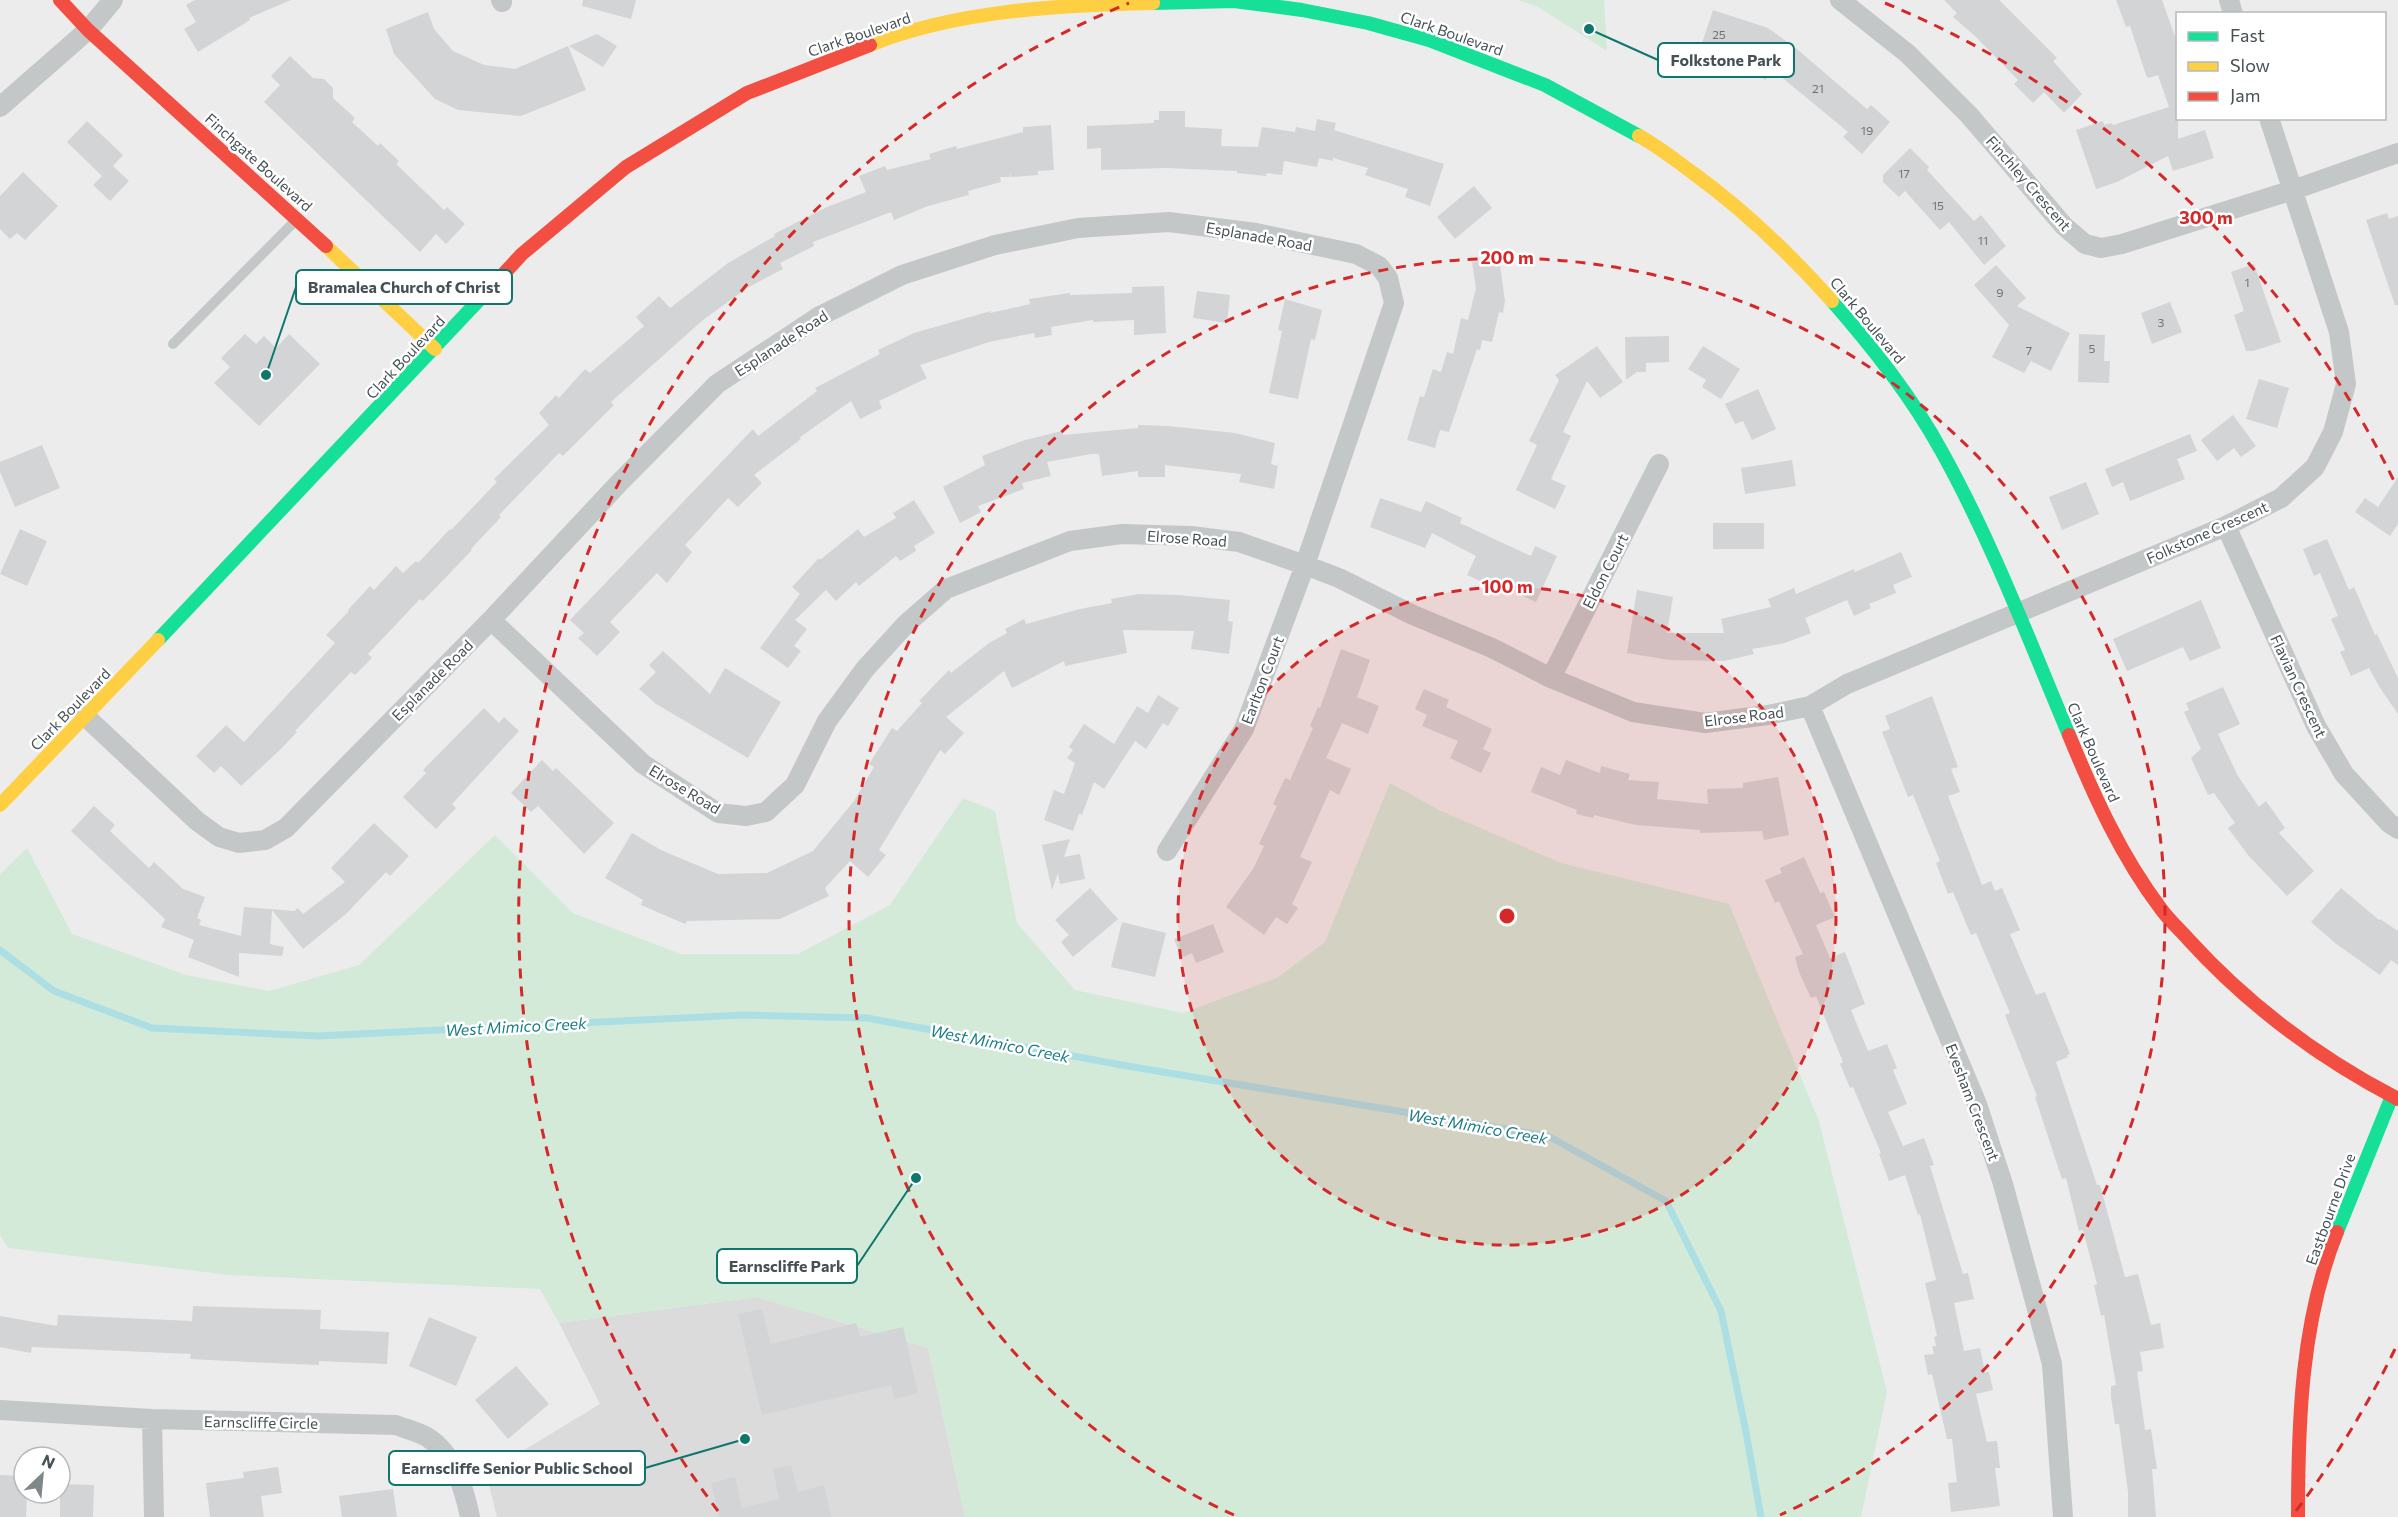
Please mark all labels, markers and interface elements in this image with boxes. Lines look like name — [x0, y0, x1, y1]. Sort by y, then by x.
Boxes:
street label: Clark Boulevard — [1398, 7, 1506, 59]
street label: Clark Boulevard — [805, 8, 913, 60]
legend — [2176, 12, 2386, 120]
text: Fast — [2230, 24, 2265, 46]
house number: 25 — [1712, 27, 1726, 41]
callout: Folkstone Park — [1658, 43, 1794, 77]
text: Folkstone Park — [1670, 50, 1782, 69]
text: Slow — [2230, 54, 2270, 76]
house number: 21 — [1812, 81, 1824, 95]
text: Jam — [2230, 84, 2260, 106]
street label: Finchgate Boulevard — [202, 109, 316, 215]
house number: 19 — [1861, 123, 1873, 137]
street label: Finchley Crescent — [1983, 132, 2075, 234]
house number: 17 — [1898, 166, 1910, 180]
house number: 15 — [1932, 198, 1944, 212]
text: 300 m — [2179, 206, 2233, 228]
street label: Esplanade Road — [1205, 218, 1313, 254]
house number: 11 — [1978, 233, 1988, 247]
text: 200 m — [1480, 246, 1534, 268]
callout: Bramalea Church of Christ — [296, 270, 512, 304]
street label: Clark Boulevard — [1827, 273, 1909, 367]
house number: 1 — [2244, 275, 2250, 289]
text: Bramalea Church of Christ — [308, 277, 500, 296]
house number: 9 — [1996, 285, 2004, 299]
street label: Esplanade Road — [731, 306, 831, 380]
street label: Clark Boulevard — [362, 312, 448, 402]
house number: 3 — [2158, 315, 2165, 329]
house number: 5 — [2089, 341, 2096, 355]
house number: 7 — [2026, 343, 2032, 357]
street label: Folkstone Crescent — [2143, 497, 2271, 567]
street label: Elrose Road — [1147, 526, 1227, 550]
street label: Eldon Court — [1578, 531, 1632, 611]
text: 100 m — [1481, 575, 1533, 597]
street label: Flavian Crescent — [2267, 632, 2331, 740]
street label: Earlton Court — [1237, 633, 1287, 727]
street label: Esplanade Road — [388, 636, 476, 724]
street label: Clark Boulevard — [26, 664, 114, 754]
street label: Clark Boulevard — [2064, 699, 2124, 805]
street label: Elrose Road — [1703, 702, 1785, 730]
street label: Elrose Road — [646, 761, 724, 817]
centre of rings — [1497, 906, 1517, 926]
water label: West Mimico Creek — [445, 1013, 587, 1039]
water label: West Mimico Creek — [929, 1020, 1071, 1066]
street label: Evesham Crescent — [1942, 1041, 2004, 1163]
water label: West Mimico Creek — [1407, 1104, 1550, 1148]
street label: Eastbourne Drive — [2301, 1151, 2359, 1267]
callout: Earnscliffe Park — [717, 1249, 857, 1283]
text: Earnscliffe Park — [729, 1256, 846, 1275]
street label: Earnscliffe Circle — [204, 1412, 318, 1432]
north arrow — [12, 1445, 72, 1505]
text: N — [39, 1450, 58, 1472]
callout: Earnscliffe Senior Public School — [389, 1451, 645, 1485]
text: Earnscliffe Senior Public School — [401, 1458, 633, 1477]

